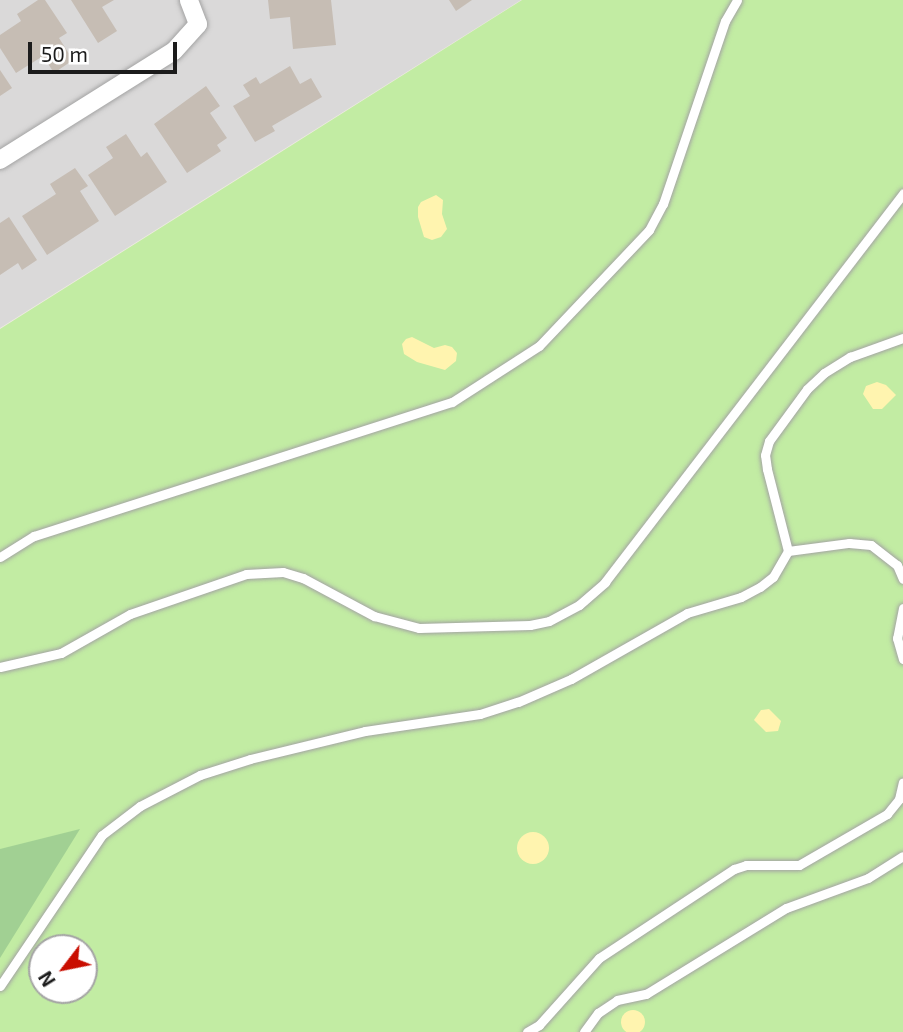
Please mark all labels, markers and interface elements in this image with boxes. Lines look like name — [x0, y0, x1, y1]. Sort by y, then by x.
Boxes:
scale bar — [32, 28, 180, 72]
text: 50 m — [41, 41, 88, 66]
north arrow — [28, 934, 98, 1004]
text: N — [33, 967, 60, 991]

